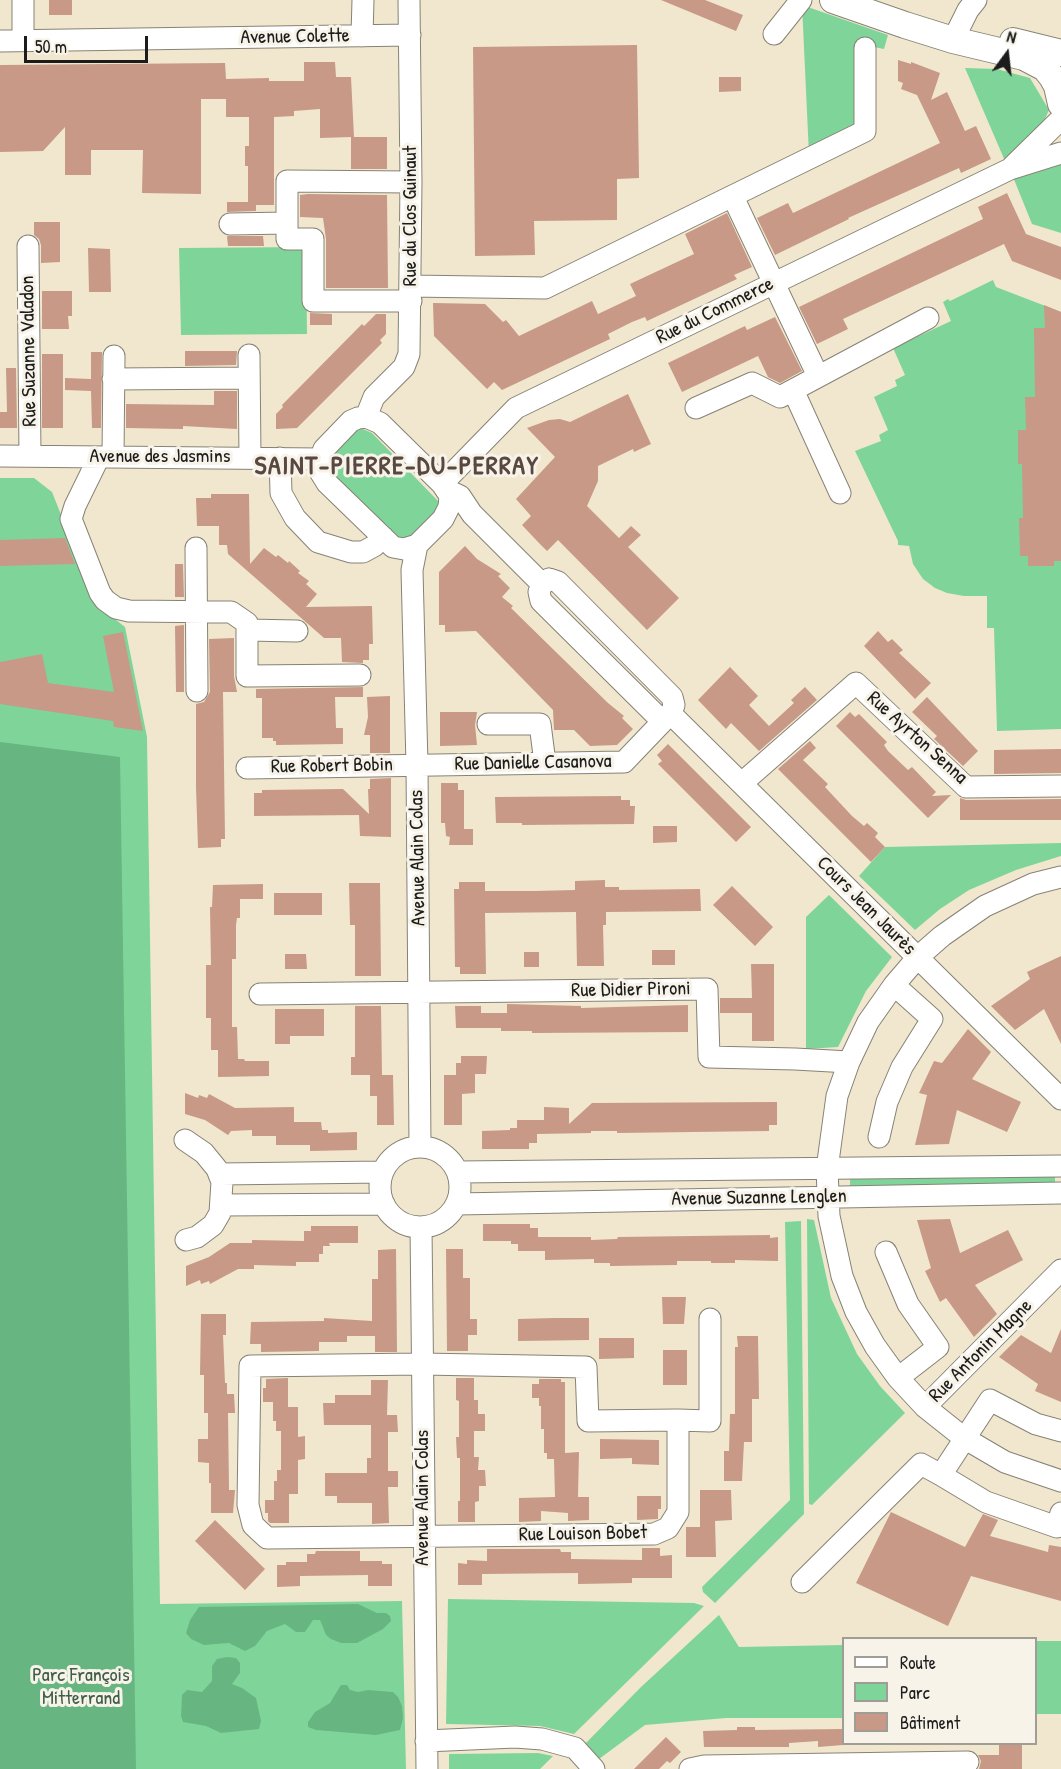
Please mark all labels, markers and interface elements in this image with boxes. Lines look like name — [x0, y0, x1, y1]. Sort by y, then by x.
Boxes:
scale bar — [27, 24, 152, 62]
street label: Avenue Colette — [240, 24, 350, 50]
north arrow — [977, 24, 1037, 84]
text: N — [1005, 25, 1019, 48]
text: 50 m — [35, 34, 67, 59]
street label: Rue du Clos Guinaut — [399, 146, 423, 286]
street label: Rue du Commerce — [652, 272, 778, 350]
street label: Rue Suzanne Valadon — [16, 275, 42, 427]
street label: Avenue des Jasmins — [89, 445, 231, 469]
district label: SAINT-PIERRE-DU-PERRAY — [255, 451, 539, 483]
street label: Rue Ayrton Senna — [862, 687, 972, 789]
street label: Rue Danielle Casanova — [454, 750, 612, 776]
street label: Rue Robert Bobin — [271, 753, 393, 779]
street label: Avenue Alain Colas — [405, 790, 431, 926]
street label: Cours Jean Jaurès — [811, 851, 921, 961]
street label: Rue Didier Pironi — [571, 977, 691, 1003]
street label: Avenue Suzanne Lenglen — [671, 1184, 847, 1212]
street label: Rue Antonin Magne — [924, 1294, 1038, 1408]
street label: Avenue Alain Colas — [411, 1430, 435, 1566]
street label: Rue Louison Bobet — [519, 1521, 647, 1547]
legend — [842, 1637, 1037, 1745]
text: Route — [900, 1650, 936, 1675]
park label: Parc François Mitterrand — [32, 1664, 130, 1711]
text: Parc — [900, 1680, 930, 1705]
text: Bâtiment — [900, 1710, 960, 1735]

